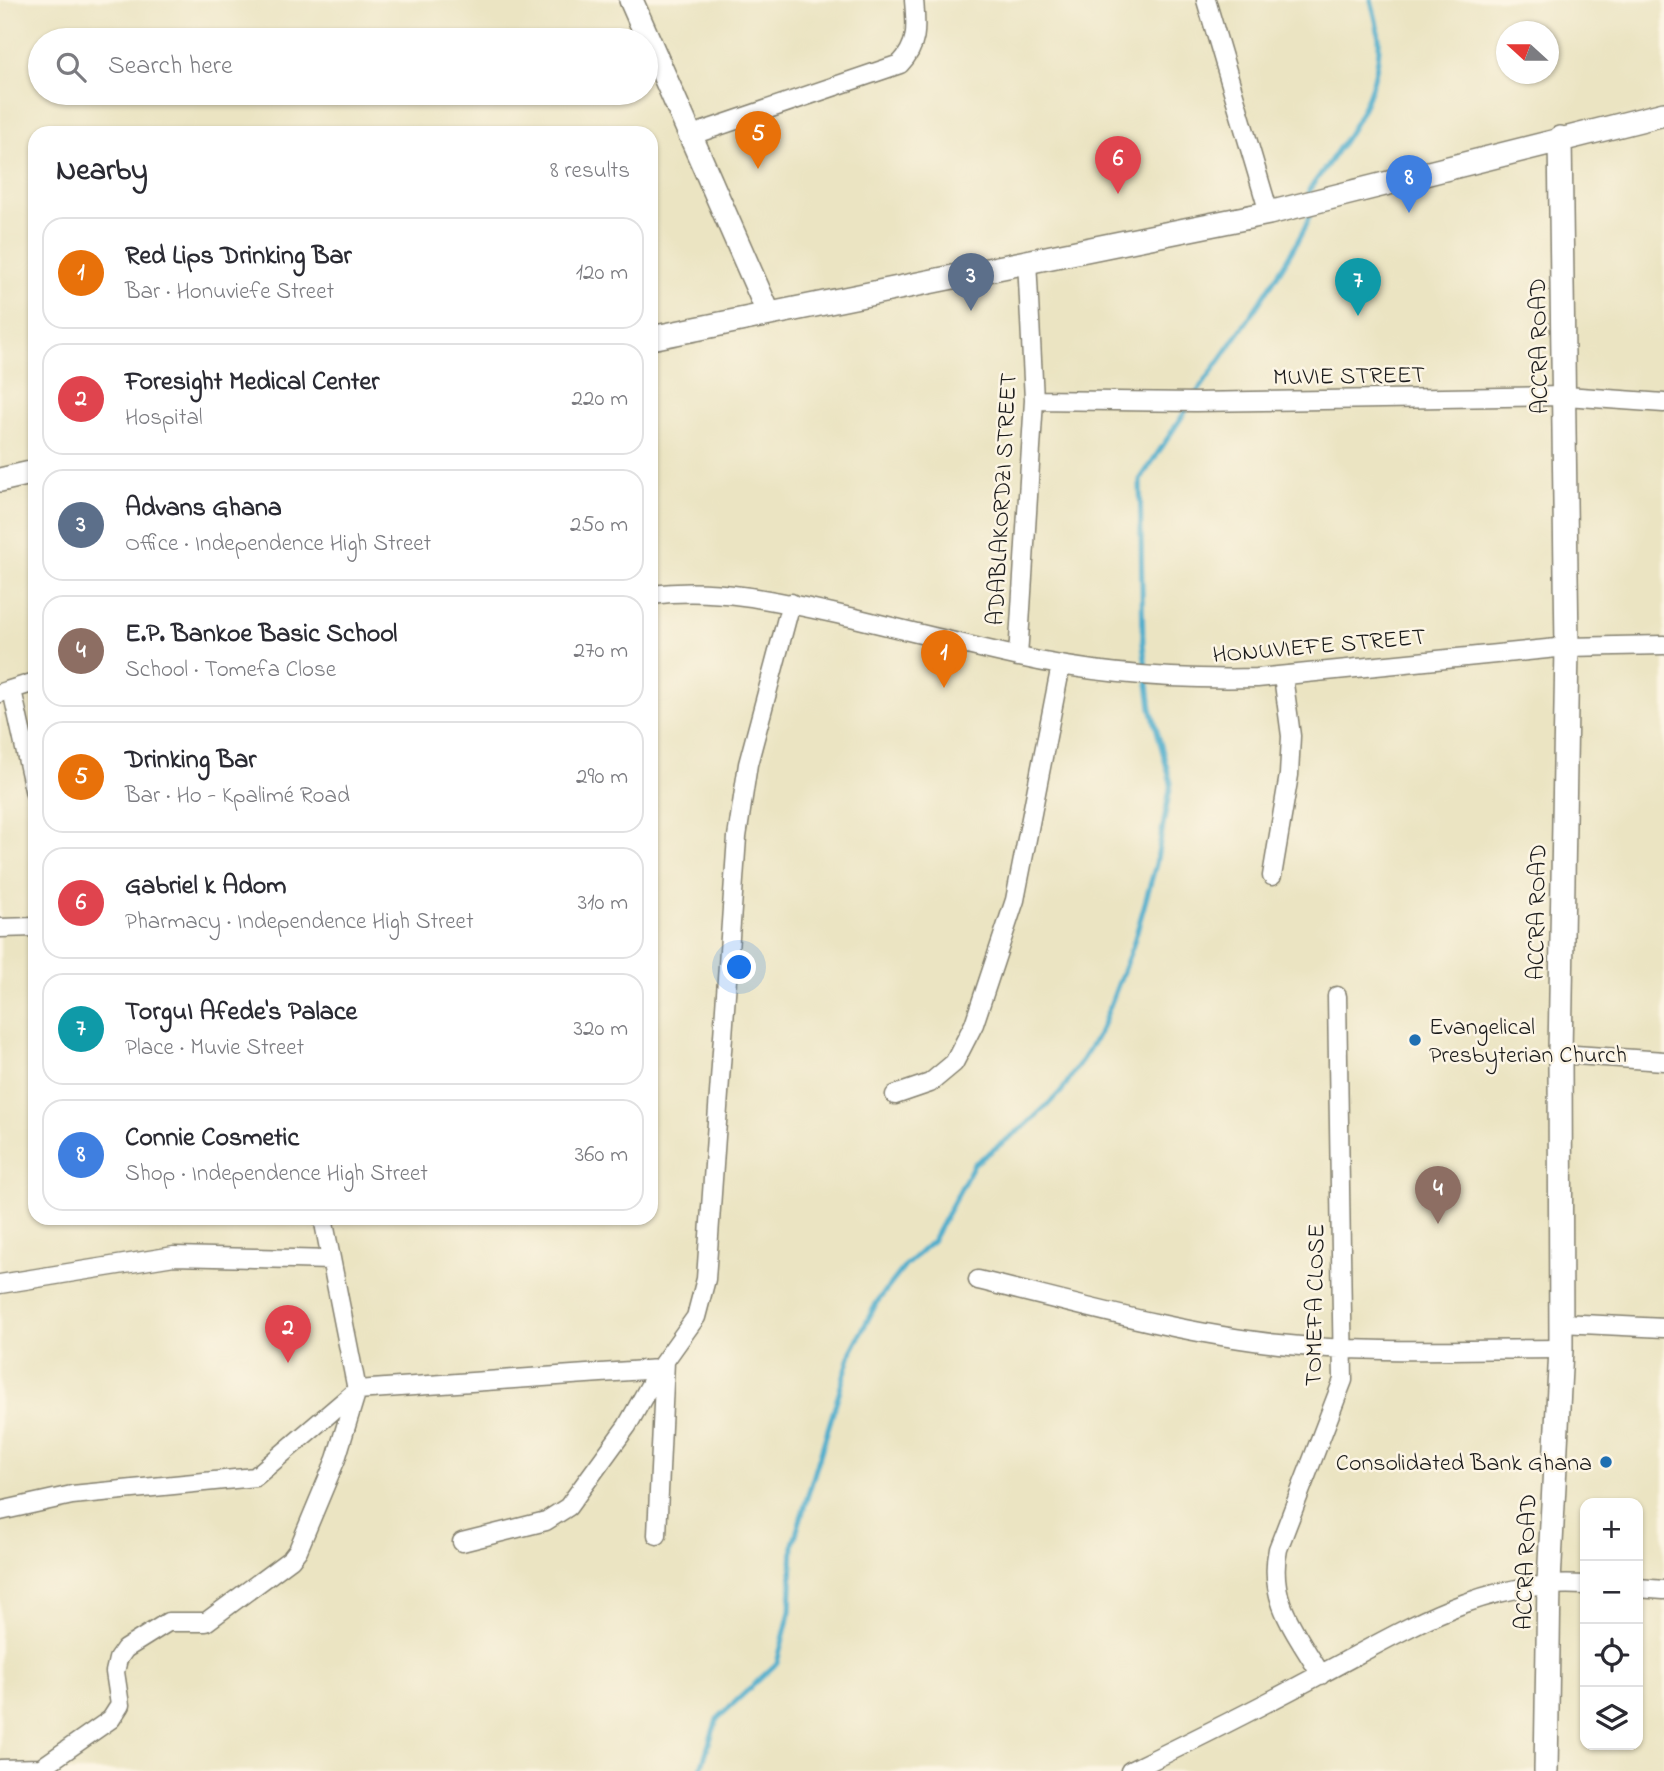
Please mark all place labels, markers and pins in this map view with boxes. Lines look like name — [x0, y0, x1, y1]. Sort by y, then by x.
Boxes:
pin: 5 — [735, 111, 781, 169]
pin: 6 — [1095, 136, 1141, 194]
pin: 8 — [1386, 155, 1432, 213]
pin: 3 — [948, 253, 994, 311]
pin: 7 — [1335, 258, 1381, 316]
pin: 1 — [921, 630, 967, 688]
place label: Evangelical Presbyterian Church — [1429, 1011, 1627, 1075]
marker: Evangelical Presbyterian Church — [1407, 1032, 1423, 1048]
pin: 4 — [1415, 1166, 1461, 1224]
pin: 2 — [265, 1305, 311, 1363]
place label: Consolidated Bank Ghana — [1336, 1447, 1592, 1482]
marker: Consolidated Bank Ghana — [1598, 1454, 1614, 1470]

